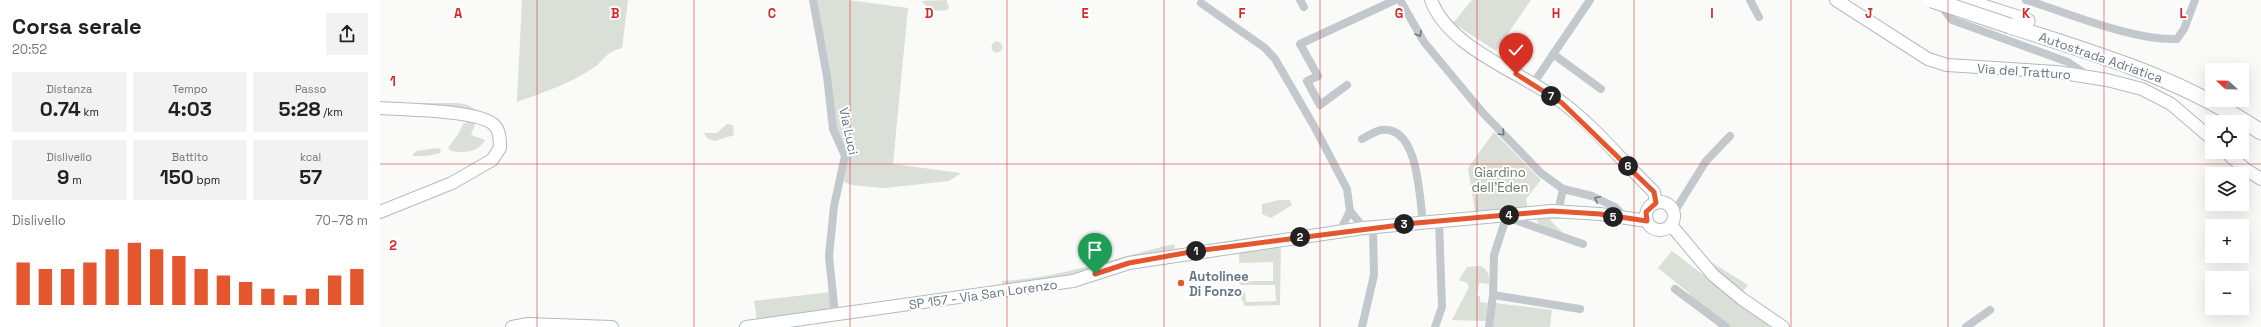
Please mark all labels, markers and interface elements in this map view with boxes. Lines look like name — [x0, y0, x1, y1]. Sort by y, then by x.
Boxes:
text: A — [454, 5, 463, 22]
text: B — [611, 5, 620, 22]
text: C — [768, 5, 776, 22]
text: D — [925, 5, 934, 22]
text: E — [1081, 5, 1089, 22]
text: F — [1239, 5, 1246, 22]
text: G — [1395, 5, 1403, 22]
text: H — [1552, 5, 1560, 22]
text: I — [1710, 5, 1714, 22]
text: J — [1865, 5, 1873, 22]
text: K — [2022, 5, 2031, 22]
text: L — [2179, 5, 2187, 22]
text: Corsa serale — [12, 12, 142, 40]
button: share — [326, 13, 368, 55]
street label: Autostrada Adriatica — [2037, 28, 2165, 87]
one-way arrow — [1415, 30, 1422, 37]
pin — [1499, 33, 1533, 74]
icon: check — [1505, 39, 1527, 61]
text: 20:52 — [12, 41, 47, 58]
street label: Via del Tratturo — [1977, 60, 2071, 83]
north arrow — [2205, 63, 2249, 107]
map controls — [2205, 63, 2249, 315]
text: 1 — [390, 73, 396, 90]
text: Distanza — [46, 82, 92, 96]
text: Tempo — [172, 82, 208, 96]
text: Passo — [295, 82, 326, 96]
pin: 7 — [1541, 86, 1561, 106]
text: 7 — [1548, 89, 1554, 103]
text: 0.74 — [40, 96, 81, 122]
text: 4:03 — [168, 96, 212, 122]
text: 5:28 — [279, 96, 320, 122]
text: km — [81, 105, 99, 119]
text: /km — [320, 105, 343, 119]
street label: Via Luci — [835, 106, 862, 156]
button: locate — [2205, 115, 2249, 159]
one-way arrow — [1498, 128, 1505, 136]
text: Dislivello — [47, 150, 92, 164]
text: Battito — [172, 150, 208, 164]
text: kcal — [300, 150, 321, 164]
pin: 6 — [1618, 156, 1638, 176]
text: 6 — [1625, 159, 1631, 173]
text: 9 — [57, 164, 69, 190]
text: 150 — [160, 164, 194, 190]
text: 57 — [299, 164, 322, 190]
park label: Giardino dell'Eden — [1471, 164, 1529, 196]
button: layers — [2205, 167, 2249, 211]
text: m — [69, 173, 82, 187]
text: bpm — [194, 173, 220, 187]
one-way arrow — [1593, 196, 1601, 204]
pin: 4 — [1499, 205, 1519, 225]
pin: 5 — [1603, 207, 1623, 227]
text: 4 — [1506, 208, 1513, 222]
text: 5 — [1610, 210, 1616, 224]
text: Dislivello — [12, 212, 66, 229]
text: 70–78 m — [315, 212, 368, 229]
pin: 3 — [1394, 214, 1414, 234]
text: 3 — [1401, 217, 1407, 231]
button: + — [2205, 219, 2249, 263]
pin: 2 — [1290, 227, 1310, 247]
text: 2 — [1297, 230, 1303, 244]
pin — [1078, 233, 1112, 274]
text: 2 — [389, 237, 397, 254]
icon: arrive — [1084, 239, 1106, 261]
pin: 1 — [1186, 241, 1206, 261]
text: 1 — [1194, 244, 1198, 258]
place label: Autolinee Di Fonzo — [1189, 268, 1249, 300]
button: − — [2205, 271, 2249, 315]
street label: SP 157 - Via San Lorenzo — [908, 276, 1059, 313]
marker: Autolinee Di Fonzo — [1176, 278, 1186, 288]

